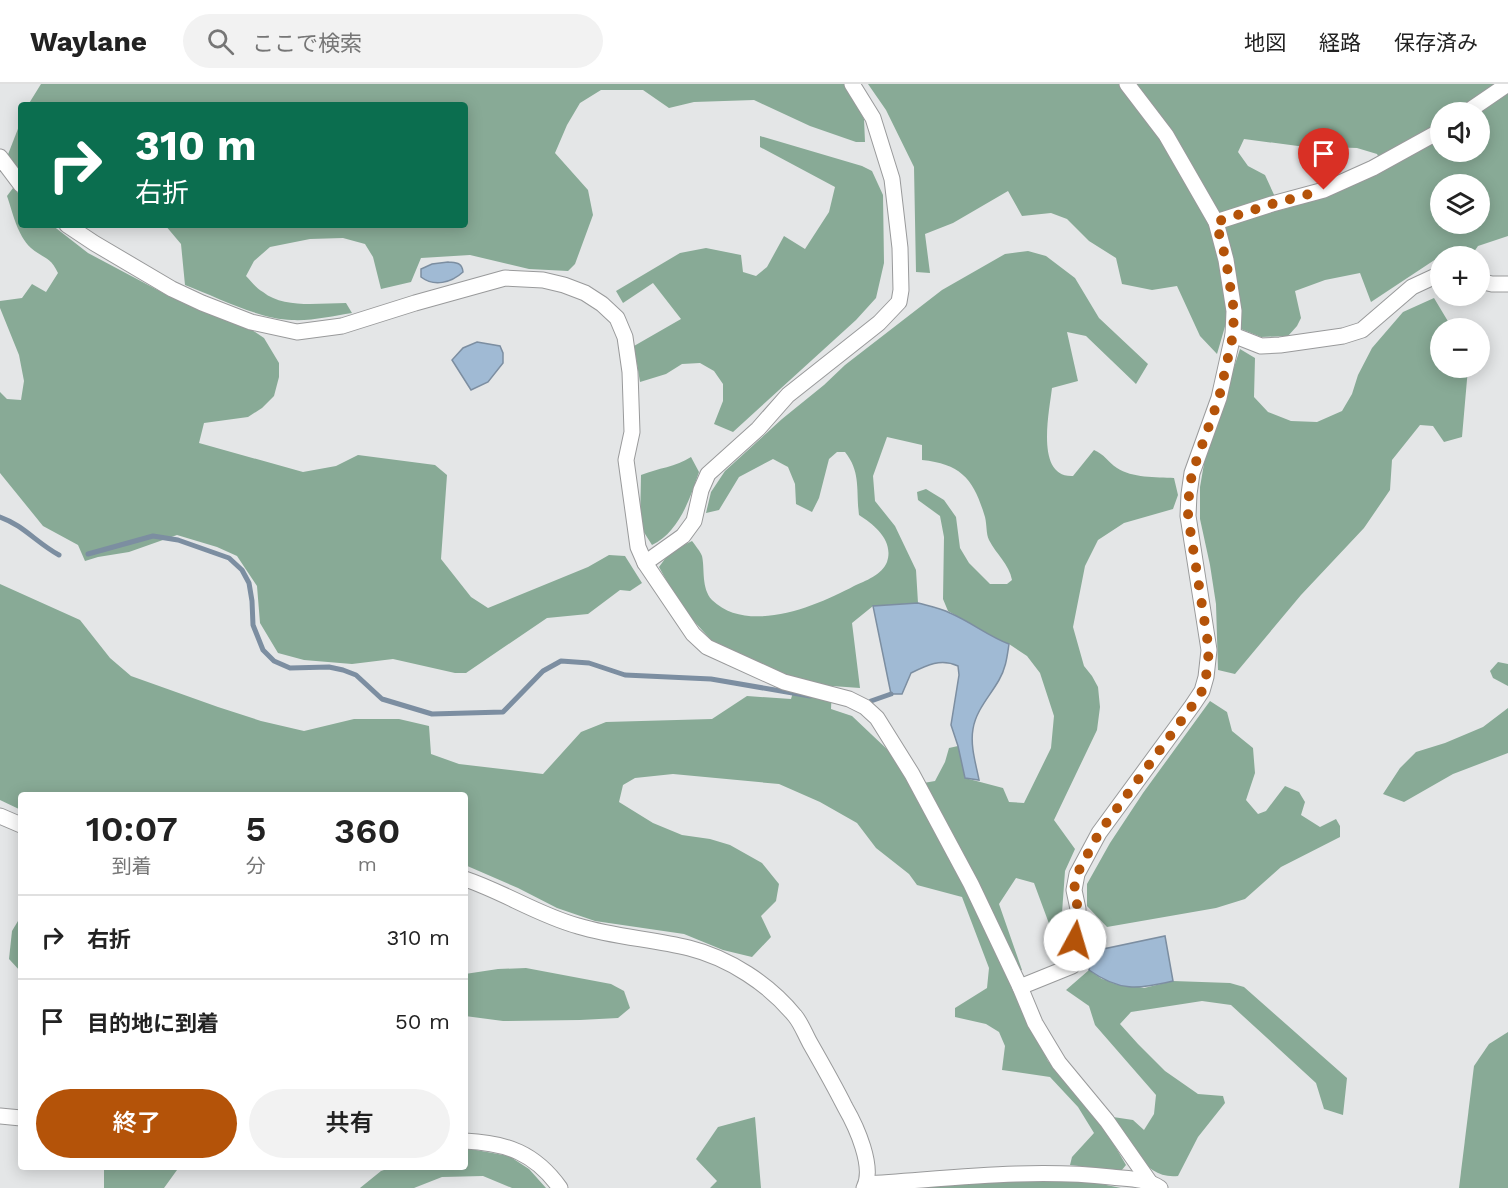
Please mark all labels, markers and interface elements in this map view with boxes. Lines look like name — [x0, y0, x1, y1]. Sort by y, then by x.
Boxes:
search box — [183, 14, 603, 68]
text: Waylane — [30, 25, 147, 58]
icon: search — [204, 25, 237, 58]
text: 地図 — [1244, 30, 1286, 55]
text: 経路 — [1319, 30, 1361, 55]
text: 保存済み — [1394, 30, 1478, 55]
text: ここで検索 — [252, 31, 362, 56]
map controls — [1430, 102, 1490, 378]
button: sound — [1430, 102, 1490, 162]
text: 310 m — [135, 121, 257, 170]
icon: right — [36, 126, 114, 204]
pin — [1298, 128, 1349, 190]
icon: arrive — [1307, 137, 1340, 170]
button: layers — [1430, 174, 1490, 234]
text: 右折 — [135, 177, 189, 209]
button: + — [1430, 246, 1490, 306]
button: − — [1430, 318, 1490, 378]
text: 10:07 — [86, 808, 178, 850]
text: 5 — [245, 808, 266, 850]
text: 360 — [334, 810, 400, 852]
text: m — [358, 852, 377, 876]
text: 到着 — [112, 854, 152, 878]
text: 分 — [246, 854, 266, 878]
position arrow — [1043, 908, 1107, 972]
icon: right — [36, 921, 69, 954]
text: 310 m — [386, 925, 450, 950]
text: 右折 — [87, 927, 131, 952]
icon: arrive — [36, 1005, 69, 1038]
text: 50 m — [395, 1009, 450, 1034]
text: 目的地に到着 — [87, 1011, 219, 1036]
button: 終了 — [36, 1089, 237, 1158]
button: 共有 — [249, 1089, 450, 1158]

